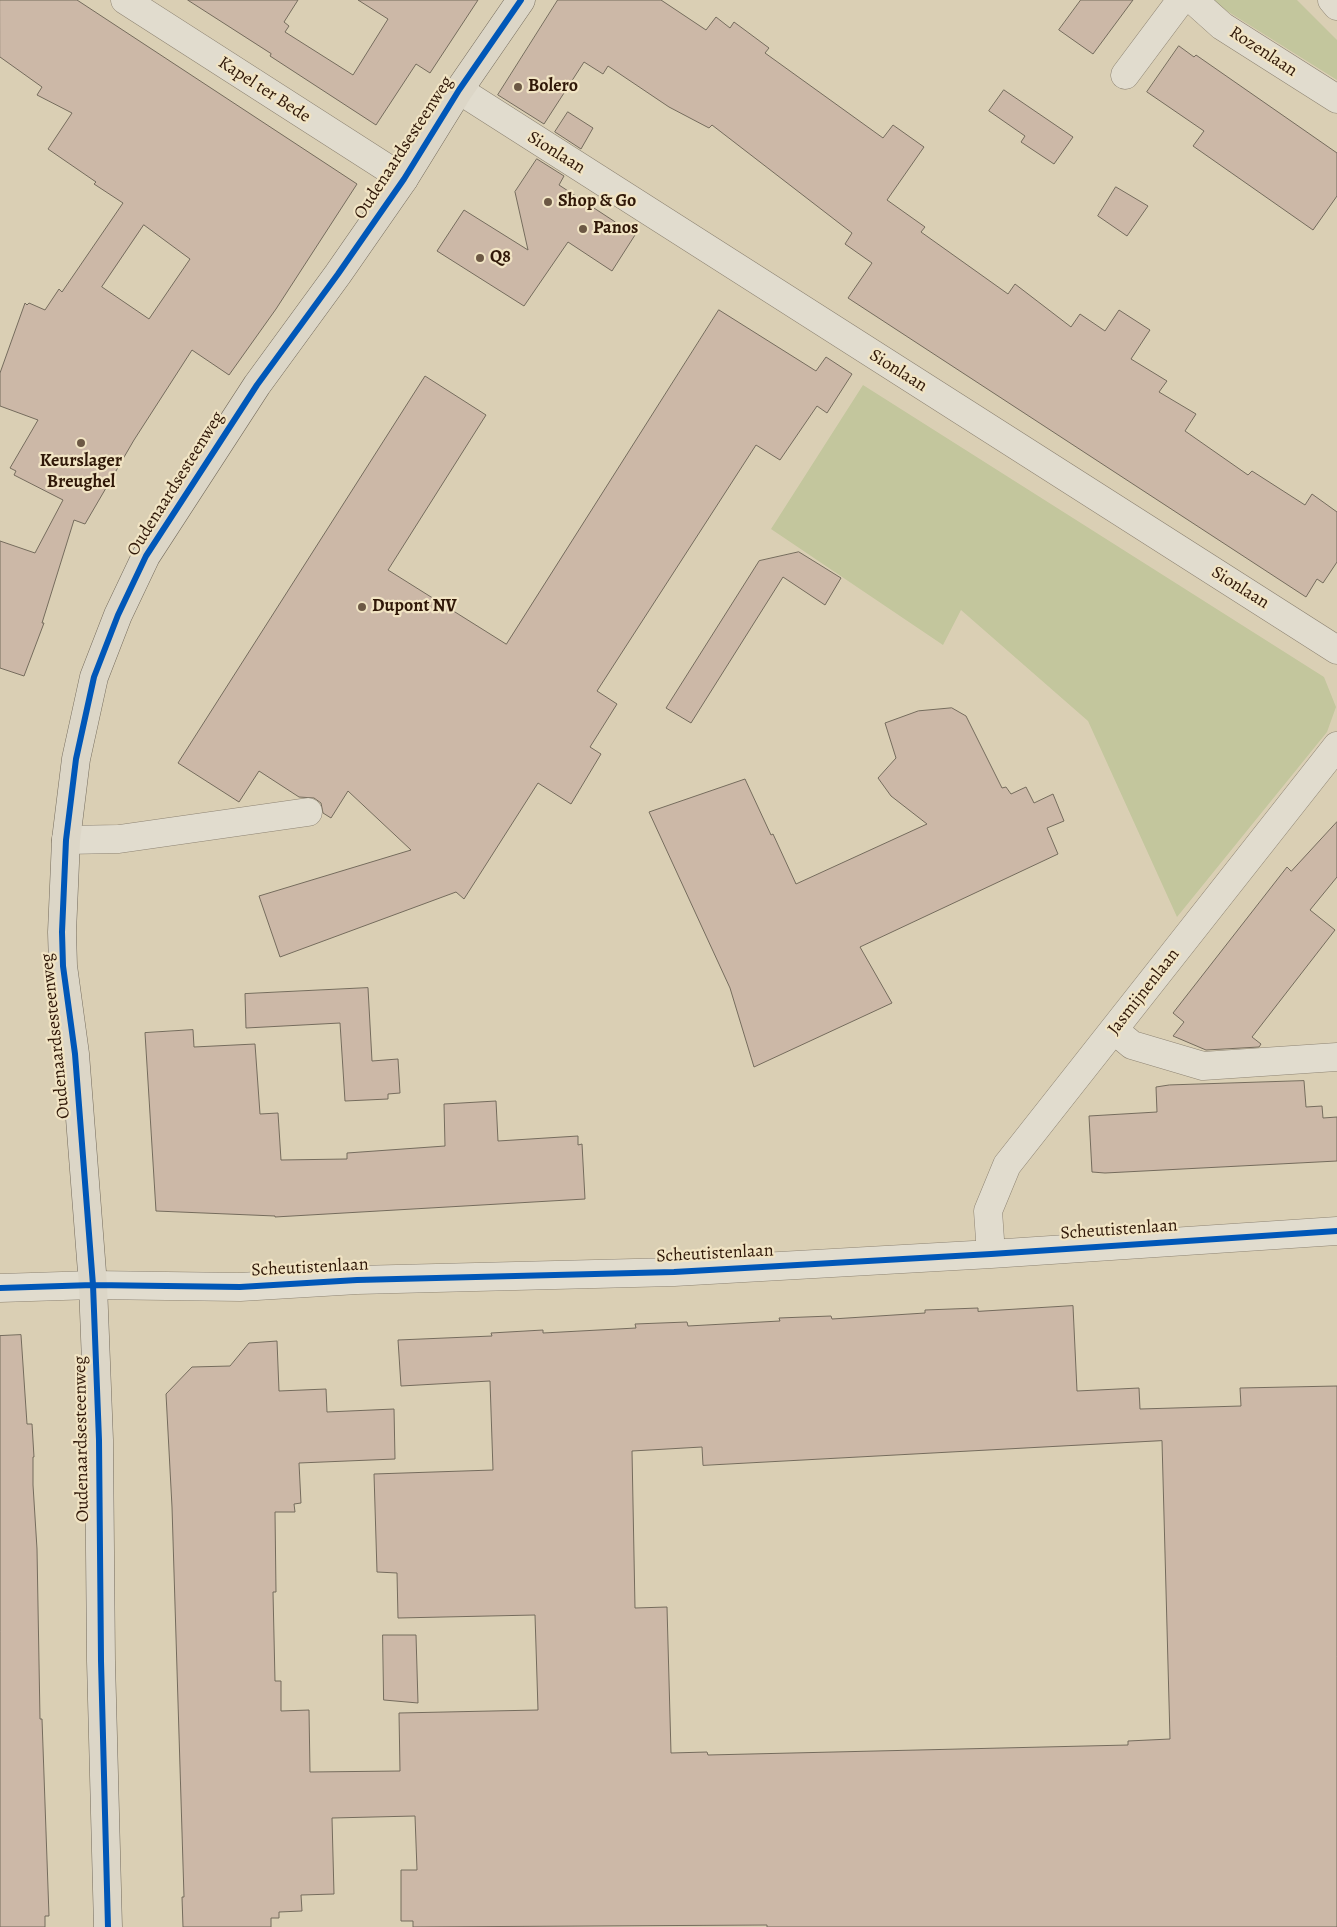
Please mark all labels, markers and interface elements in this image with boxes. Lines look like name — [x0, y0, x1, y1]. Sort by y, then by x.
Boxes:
street label: Rozenlaan — [1225, 22, 1301, 82]
street label: Kapel ter Bede — [214, 52, 314, 128]
street label: Oudenaardsesteenweg — [350, 72, 458, 224]
place label: Bolero — [528, 76, 578, 98]
marker: Bolero — [512, 81, 524, 93]
street label: Sionlaan — [523, 127, 589, 179]
place label: Shop & Go — [558, 191, 636, 213]
marker: Shop & Go — [542, 196, 554, 208]
place label: Panos — [593, 218, 638, 240]
marker: Panos — [577, 223, 589, 235]
place label: Q8 — [490, 247, 511, 269]
marker: Q8 — [474, 252, 486, 264]
street label: Sionlaan — [865, 345, 931, 397]
street label: Oudenaardsesteenweg — [123, 408, 229, 560]
marker: Keurslager Breughel — [75, 437, 87, 449]
place label: Keurslager Breughel — [40, 451, 122, 494]
street label: Sionlaan — [1207, 562, 1273, 614]
place label: Dupont NV — [372, 596, 457, 618]
marker: Dupont NV — [356, 601, 368, 613]
street label: Jasmijnenlaan — [1103, 944, 1185, 1040]
street label: Oudenaardsesteenweg — [37, 952, 75, 1120]
street label: Scheutistenlaan — [1060, 1215, 1178, 1245]
street label: Scheutistenlaan — [656, 1240, 774, 1268]
street label: Scheutistenlaan — [251, 1254, 369, 1282]
street label: Oudenaardsesteenweg — [70, 1356, 94, 1522]

